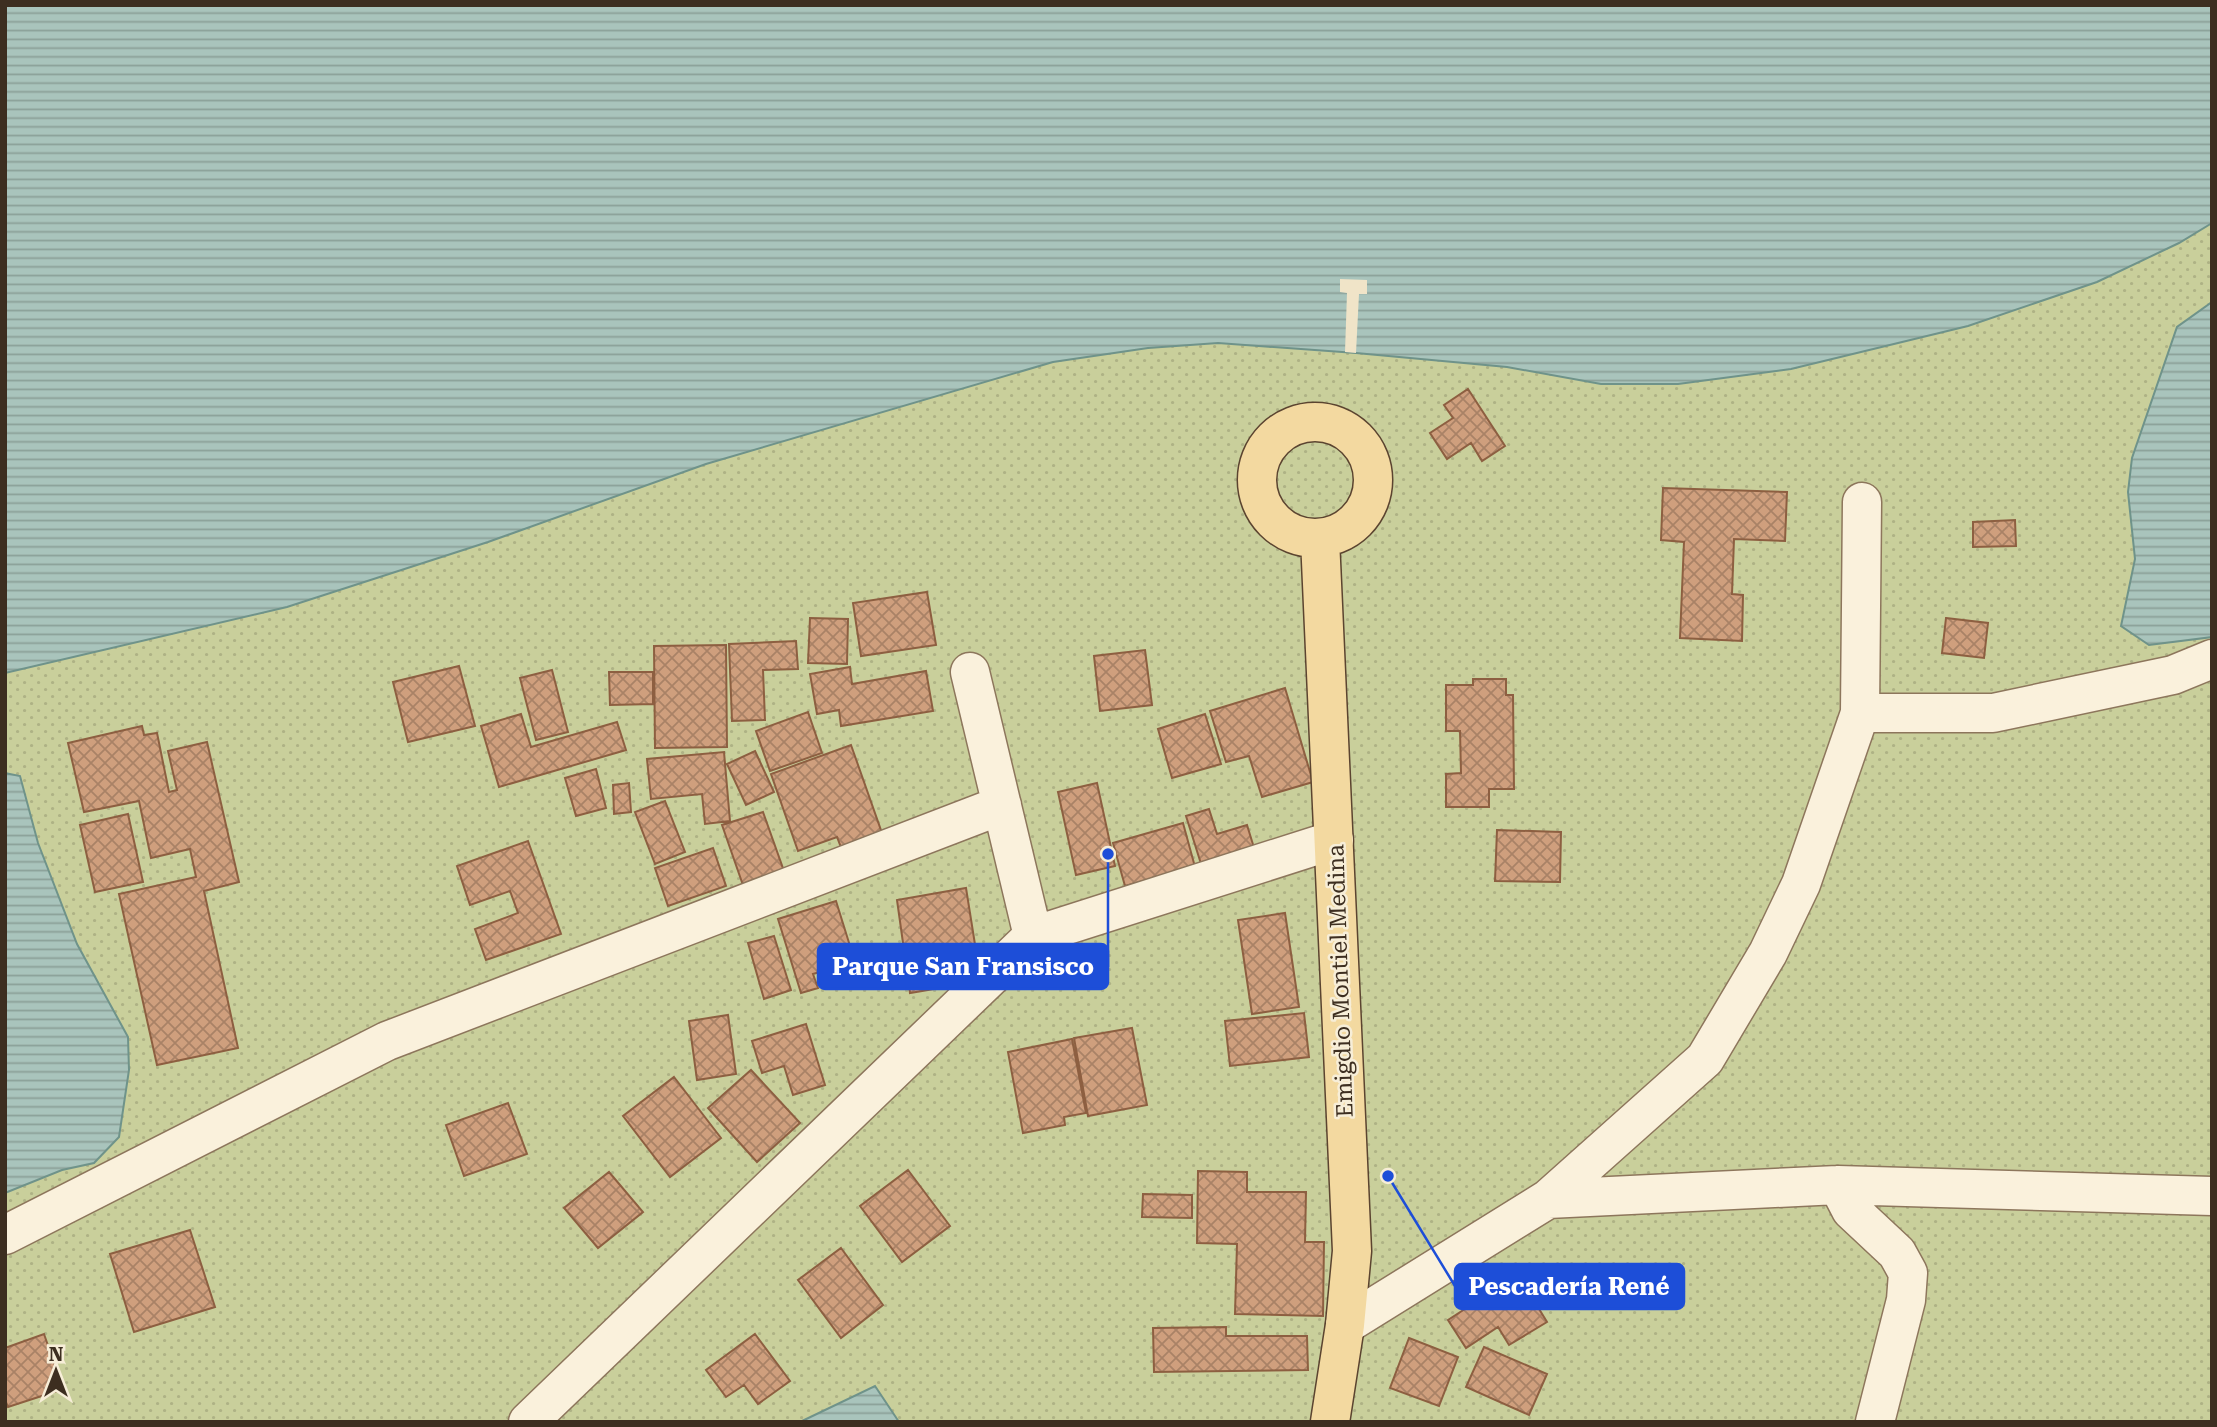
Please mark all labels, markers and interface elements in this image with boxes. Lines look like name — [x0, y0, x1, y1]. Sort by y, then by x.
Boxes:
street label: Emigdio Montiel Medina — [1322, 843, 1359, 1118]
callout: Parque San Fransisco — [818, 944, 1108, 989]
text: Parque San Fransisco — [832, 953, 1094, 981]
callout: Pescadería René — [1455, 1264, 1684, 1309]
text: Pescadería René — [1468, 1273, 1670, 1301]
north arrow — [21, 1336, 91, 1406]
text: N — [49, 1343, 64, 1366]

